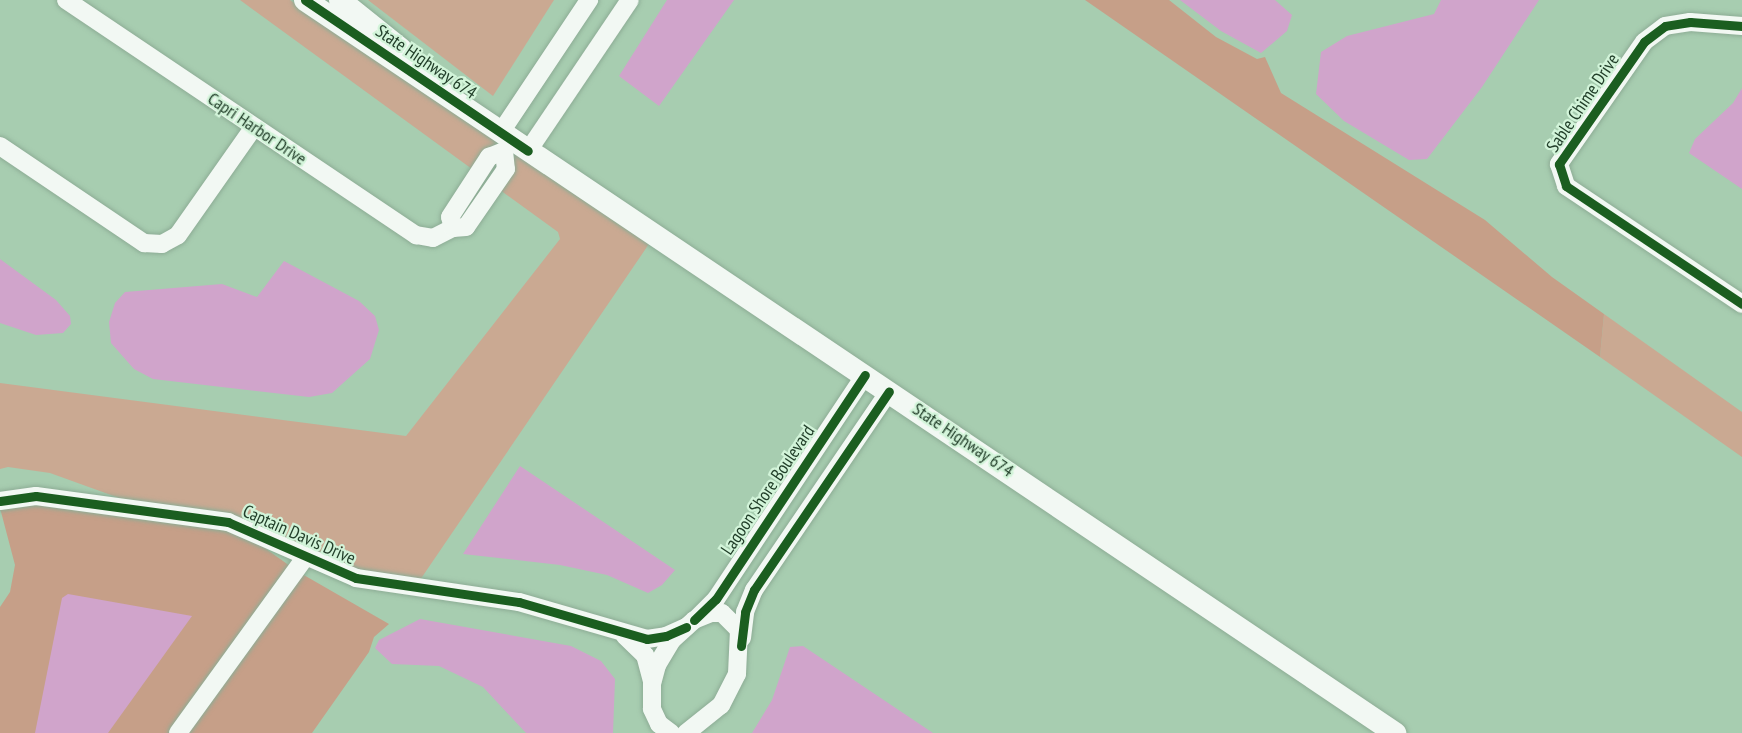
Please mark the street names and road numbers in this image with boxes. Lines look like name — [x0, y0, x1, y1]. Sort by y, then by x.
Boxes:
street label: State Highway 674 — [371, 20, 481, 104]
street label: Sable Chime Drive — [1542, 50, 1624, 156]
street label: Capri Harbor Drive — [203, 88, 311, 170]
street label: State Highway 674 — [908, 398, 1018, 482]
street label: Lagoon Shore Boulevard — [717, 421, 819, 559]
street label: Captain Davis Drive — [239, 501, 359, 569]

